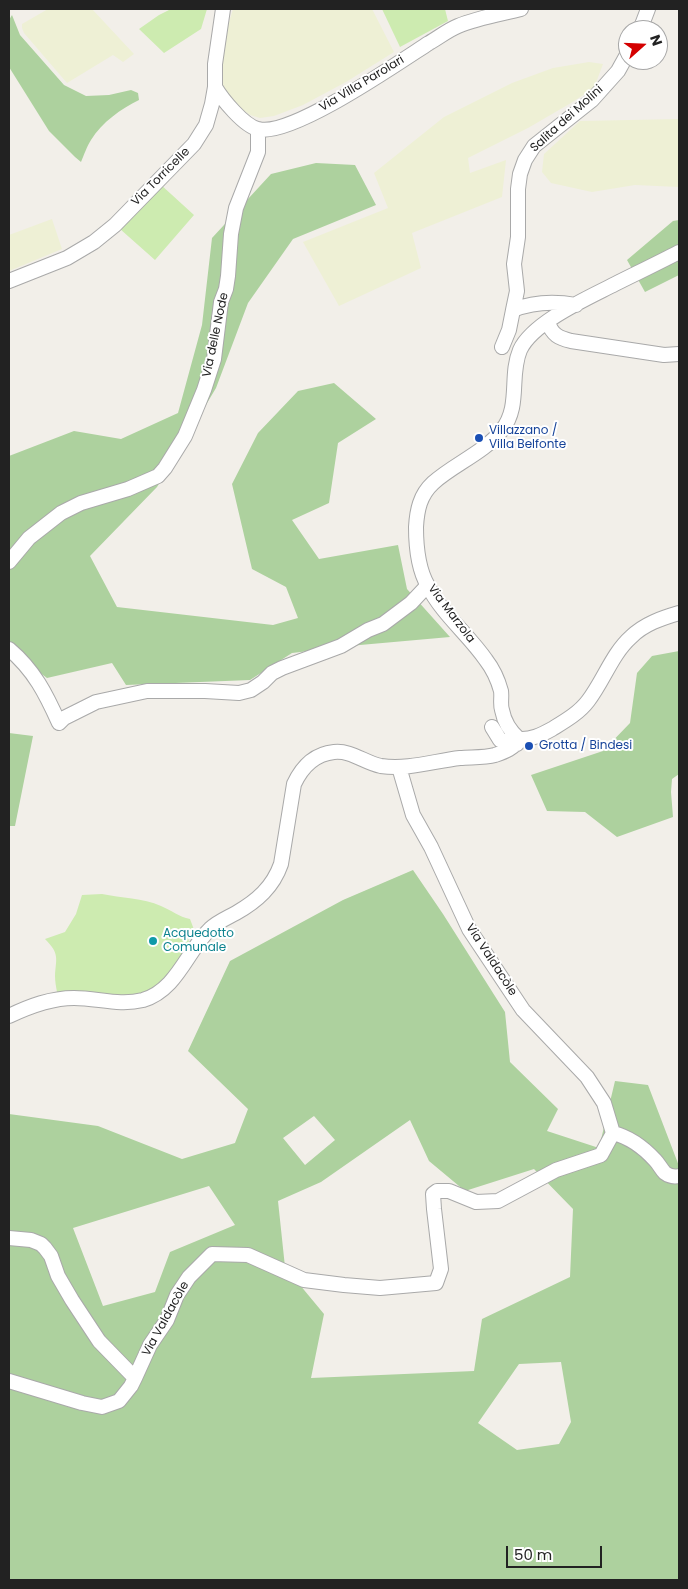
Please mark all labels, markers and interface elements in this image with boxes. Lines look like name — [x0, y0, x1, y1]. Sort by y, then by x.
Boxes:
north arrow — [618, 20, 668, 70]
text: N — [645, 32, 667, 49]
street label: Via Villa Parolari — [317, 53, 407, 115]
street label: Salita dei Molini — [528, 83, 606, 155]
street label: Via Torricelle — [129, 145, 193, 209]
street label: Via delle Node — [200, 291, 232, 379]
place label: Villazzano / Villa Belfonte — [489, 424, 566, 452]
marker: Villazzano / Villa Belfonte — [473, 432, 485, 444]
street label: Via Marzola — [424, 582, 478, 646]
place label: Grotta / Bindesi — [539, 739, 632, 753]
marker: Grotta / Bindesi — [523, 740, 535, 752]
street label: Via Valdacòle — [462, 921, 520, 999]
place label: Acquedotto Comunale — [163, 927, 234, 955]
marker: Acquedotto Comunale — [147, 935, 159, 947]
street label: Via Valdacòle — [140, 1279, 192, 1359]
scale bar — [508, 1536, 604, 1568]
text: 50 m — [514, 1544, 552, 1565]

